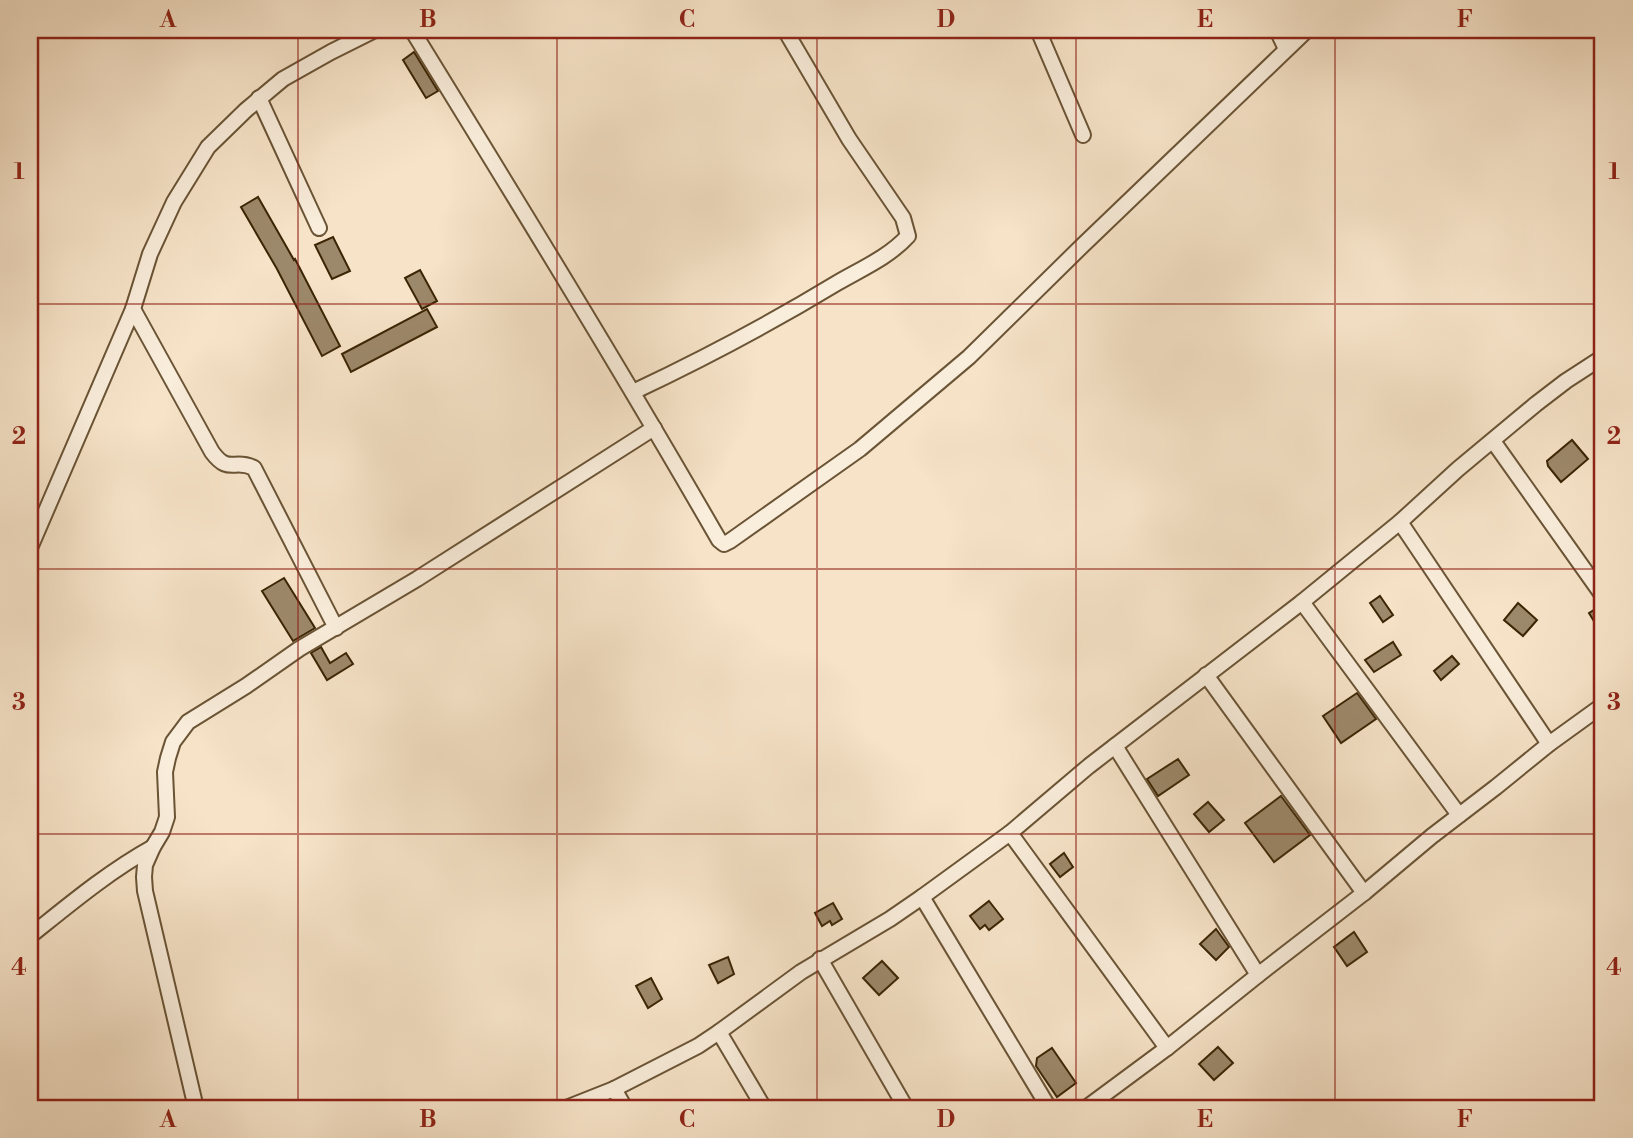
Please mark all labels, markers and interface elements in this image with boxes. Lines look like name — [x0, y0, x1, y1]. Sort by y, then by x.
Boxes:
text: A — [159, 6, 177, 34]
text: B — [419, 6, 437, 34]
text: C — [679, 6, 695, 34]
text: D — [937, 6, 955, 34]
text: E — [1197, 6, 1213, 34]
text: F — [1457, 6, 1473, 34]
text: 1 — [13, 158, 25, 186]
text: 1 — [1608, 158, 1620, 186]
text: 2 — [12, 423, 26, 451]
text: 2 — [1607, 423, 1621, 451]
text: 3 — [12, 689, 26, 717]
text: 3 — [1607, 689, 1621, 717]
text: 4 — [11, 954, 27, 982]
text: 4 — [1606, 954, 1622, 982]
text: A — [159, 1106, 177, 1134]
text: B — [419, 1106, 437, 1134]
text: C — [679, 1106, 695, 1134]
text: D — [937, 1106, 955, 1134]
text: E — [1197, 1106, 1213, 1134]
text: F — [1457, 1106, 1473, 1134]

